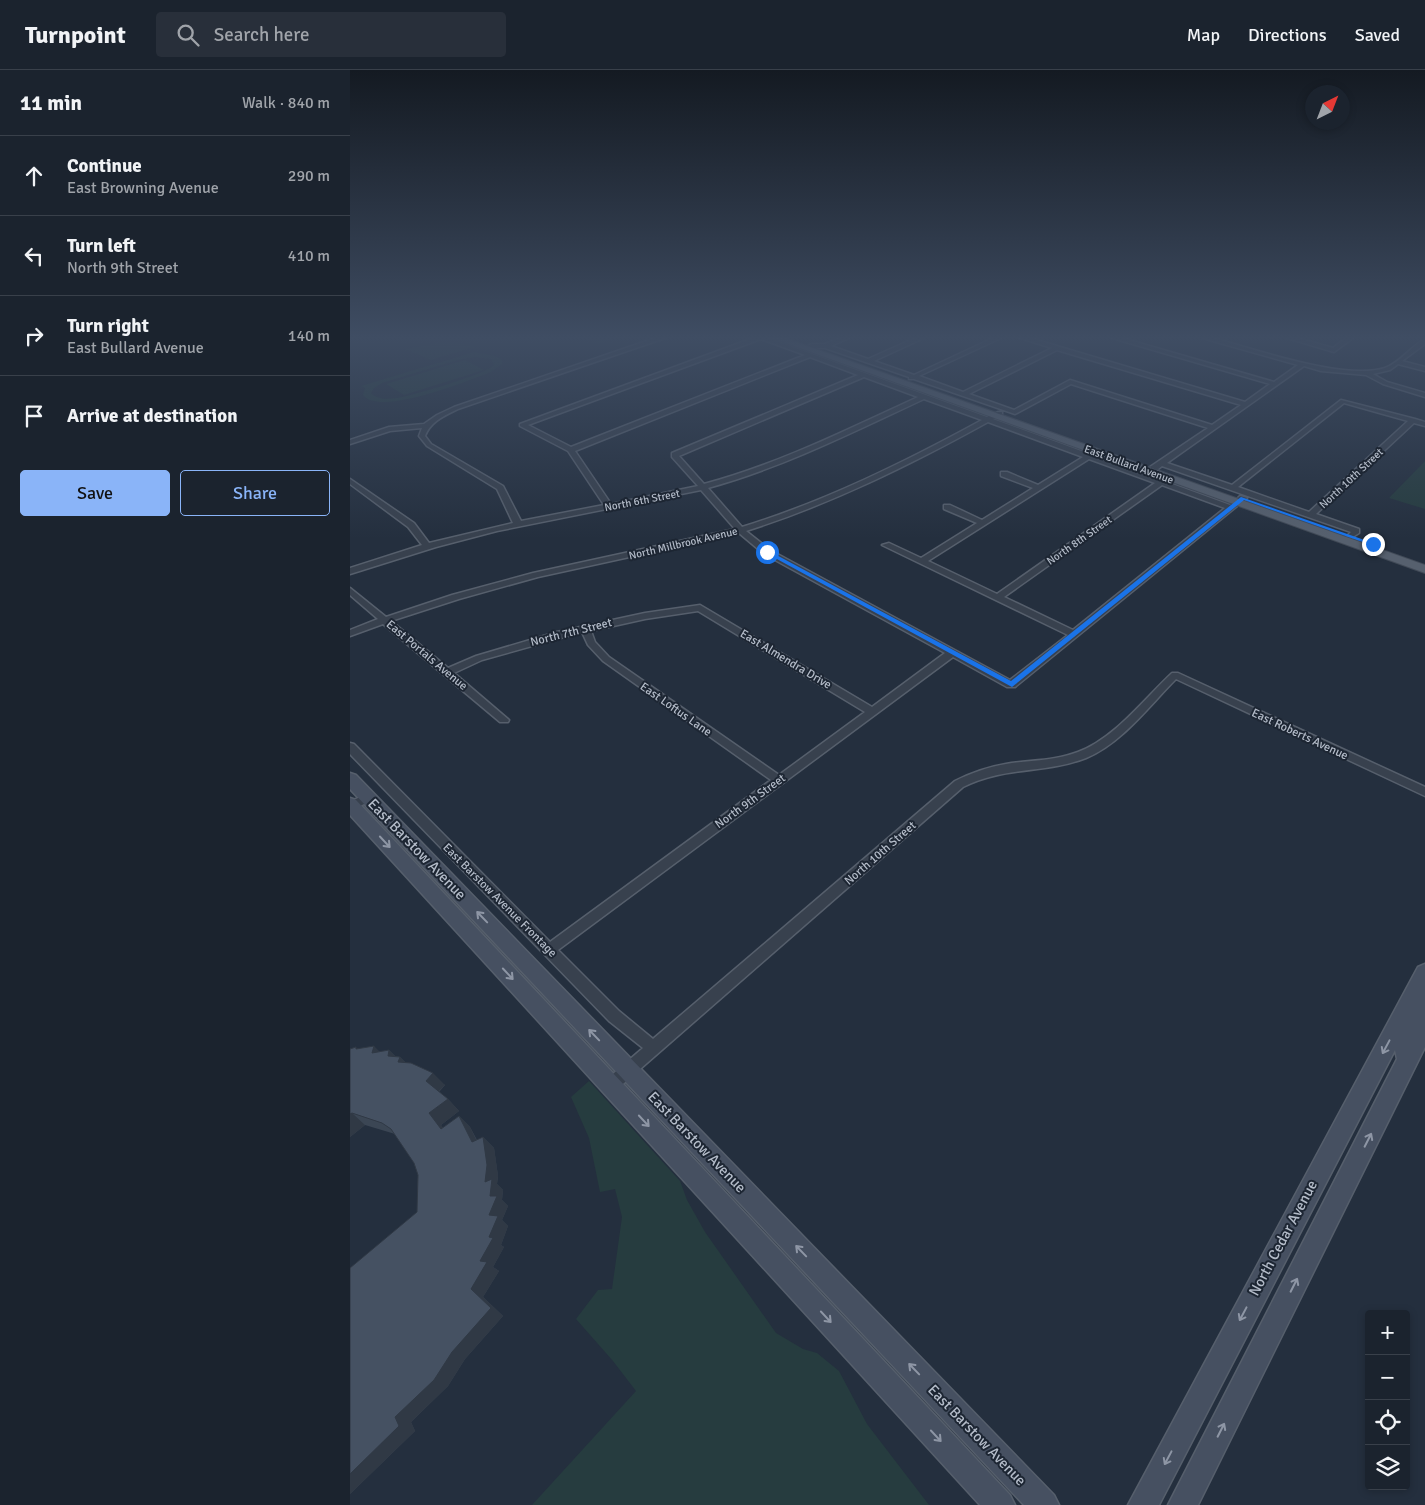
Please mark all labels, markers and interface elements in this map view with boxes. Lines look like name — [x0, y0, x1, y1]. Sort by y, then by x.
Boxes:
search box — [156, 12, 506, 57]
text: Turnpoint — [25, 20, 126, 50]
icon: search — [174, 21, 202, 49]
text: Search here — [214, 23, 309, 47]
text: Map — [1187, 24, 1220, 46]
text: Directions — [1248, 24, 1327, 46]
text: Saved — [1355, 24, 1400, 46]
north arrow — [1305, 85, 1350, 130]
text: 11 min — [20, 90, 82, 116]
text: Walk · 840 m — [242, 93, 330, 113]
text: Continue — [67, 154, 142, 178]
icon: ahead — [20, 162, 48, 190]
text: 290 m — [288, 166, 330, 186]
text: East Browning Avenue — [67, 178, 219, 198]
text: Turn left — [67, 234, 136, 258]
icon: left — [20, 242, 48, 270]
text: 410 m — [288, 246, 330, 266]
text: North 9th Street — [67, 258, 178, 278]
text: Turn right — [67, 314, 149, 338]
icon: right — [20, 322, 48, 350]
text: 140 m — [288, 326, 330, 346]
text: East Bullard Avenue — [67, 338, 204, 358]
icon: arrive — [20, 402, 48, 430]
text: Arrive at destination — [67, 404, 238, 428]
street label: East Bullard Avenue — [1082, 442, 1175, 487]
street label: North 10th Street — [1317, 445, 1386, 511]
button: Save — [20, 470, 170, 516]
button: Share — [180, 470, 330, 516]
street label: North 6th Street — [603, 487, 681, 514]
street label: North 8th Street — [1044, 513, 1115, 568]
street label: North Millbrook Avenue — [627, 525, 739, 562]
route end — [1362, 533, 1385, 556]
route start — [756, 541, 779, 564]
street label: North 7th Street — [529, 615, 613, 650]
street label: East Portals Avenue — [383, 617, 470, 694]
street label: East Almendra Drive — [737, 626, 834, 693]
street label: East Loftus Lane — [637, 679, 714, 740]
street label: East Roberts Avenue — [1249, 706, 1350, 763]
street label: North 9th Street — [712, 771, 789, 832]
street label: East Barstow Avenue — [364, 795, 470, 903]
street label: North 10th Street — [841, 818, 919, 889]
one-way arrow — [379, 836, 391, 848]
street label: East Barstow Avenue Frontage — [439, 840, 560, 961]
one-way arrow — [476, 911, 488, 924]
one-way arrow — [502, 968, 514, 980]
one-way arrow — [588, 1029, 600, 1041]
one-way arrow — [1381, 1039, 1391, 1054]
street label: East Barstow Avenue — [644, 1088, 750, 1196]
one-way arrow — [638, 1114, 650, 1127]
one-way arrow — [1363, 1133, 1373, 1148]
street label: North Cedar Avenue — [1245, 1177, 1321, 1299]
one-way arrow — [795, 1245, 807, 1258]
one-way arrow — [1290, 1278, 1299, 1293]
one-way arrow — [1238, 1306, 1248, 1320]
map controls — [1365, 1310, 1410, 1490]
button: + — [1365, 1310, 1410, 1355]
one-way arrow — [820, 1311, 832, 1323]
button: − — [1365, 1355, 1410, 1400]
one-way arrow — [908, 1362, 920, 1375]
street label: East Barstow Avenue — [924, 1381, 1030, 1489]
button: locate — [1365, 1400, 1410, 1445]
one-way arrow — [1217, 1423, 1226, 1438]
one-way arrow — [930, 1430, 942, 1443]
button: layers — [1365, 1445, 1410, 1490]
one-way arrow — [1163, 1450, 1173, 1465]

